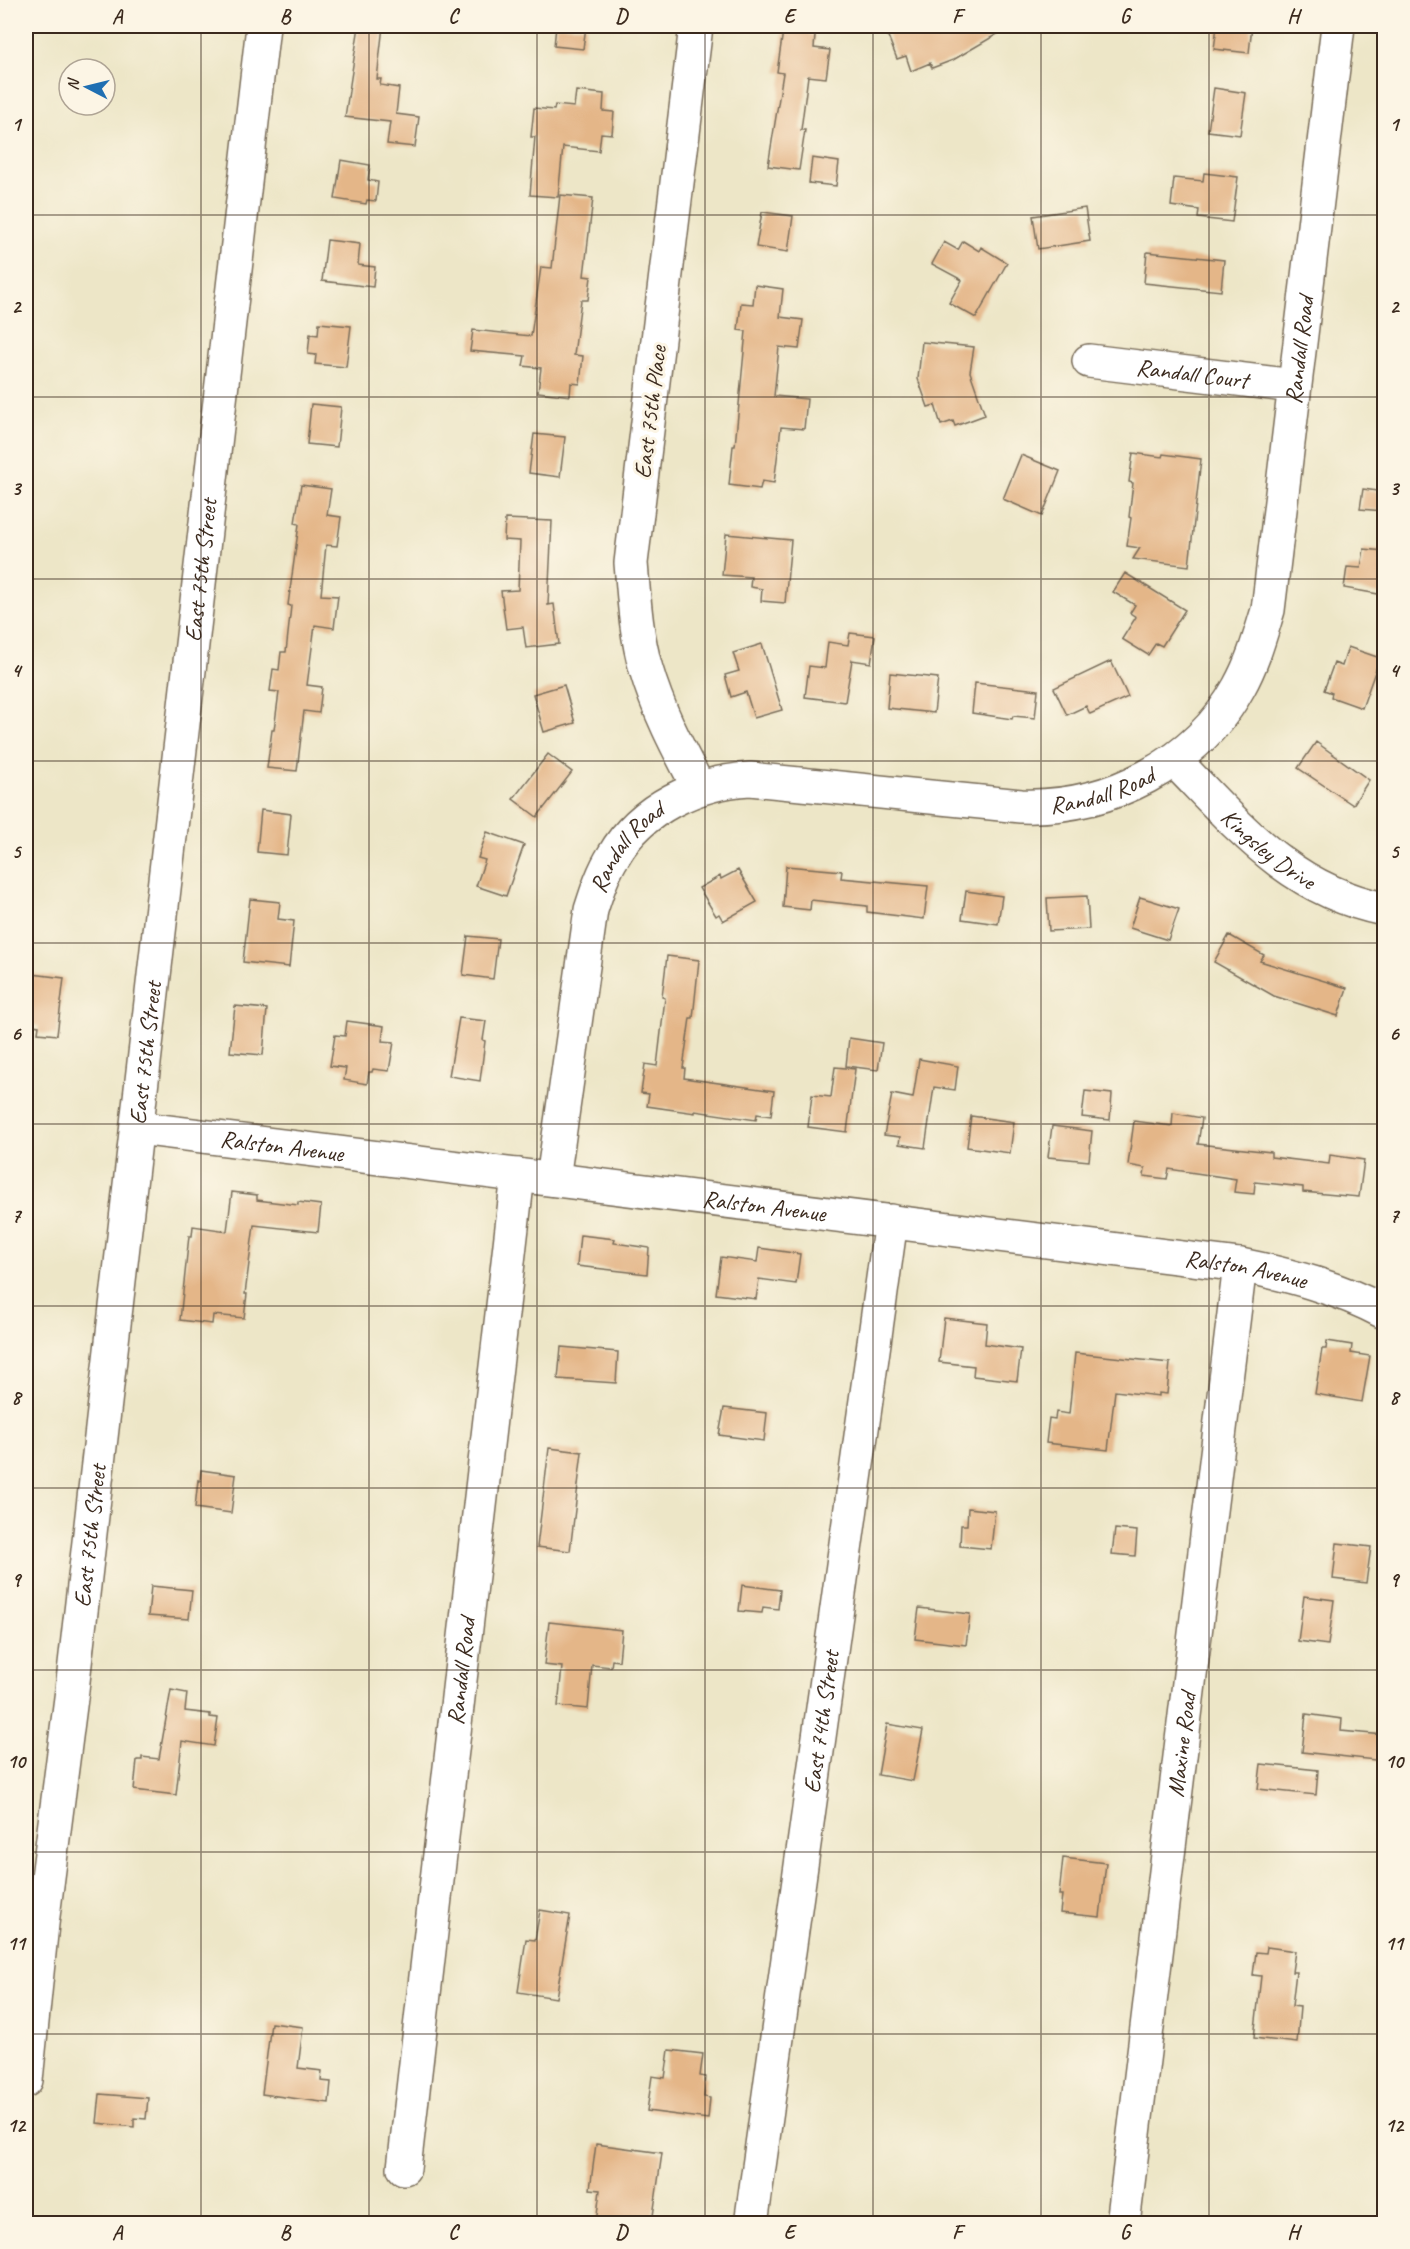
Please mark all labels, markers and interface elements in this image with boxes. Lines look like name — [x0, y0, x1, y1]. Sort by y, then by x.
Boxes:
text: A — [112, 4, 124, 29]
text: B — [280, 4, 292, 29]
text: C — [448, 4, 460, 29]
text: D — [615, 4, 629, 29]
text: E — [784, 4, 798, 29]
text: F — [952, 4, 966, 29]
text: G — [1120, 4, 1133, 29]
text: H — [1287, 4, 1302, 29]
north arrow — [57, 57, 117, 117]
text: N — [63, 76, 84, 91]
text: 1 — [12, 112, 23, 137]
text: 1 — [1390, 112, 1401, 137]
street label: Randall Road — [1278, 291, 1321, 406]
text: 2 — [12, 294, 23, 319]
text: 2 — [1390, 294, 1401, 319]
street label: East 75th Place — [627, 342, 673, 480]
street label: Randall Court — [1135, 352, 1253, 396]
text: 3 — [12, 476, 23, 501]
text: 3 — [1390, 476, 1401, 501]
street label: East 75th Street — [177, 495, 224, 643]
text: 4 — [12, 658, 24, 683]
text: 4 — [1390, 658, 1402, 683]
street label: Randall Road — [1048, 759, 1163, 820]
street label: Randall Road — [583, 793, 672, 897]
street label: Kingsley Drive — [1215, 802, 1322, 897]
text: 5 — [12, 839, 23, 864]
text: 5 — [1390, 839, 1401, 864]
street label: East 75th Street — [122, 978, 168, 1126]
text: 6 — [11, 1021, 22, 1046]
text: 6 — [1389, 1021, 1400, 1046]
street label: Ralston Avenue — [219, 1123, 347, 1169]
street label: Ralston Avenue — [701, 1183, 830, 1229]
text: 7 — [12, 1203, 23, 1228]
text: 7 — [1390, 1203, 1401, 1228]
street label: Ralston Avenue — [1183, 1243, 1313, 1296]
text: 8 — [12, 1385, 24, 1410]
text: 8 — [1390, 1385, 1402, 1410]
street label: East 75th Street — [67, 1461, 113, 1609]
text: 9 — [12, 1567, 23, 1592]
text: 9 — [1390, 1567, 1401, 1592]
street label: Randall Road — [440, 1612, 482, 1727]
street label: East 74th Street — [796, 1647, 846, 1795]
street label: Maxine Road — [1160, 1687, 1203, 1799]
text: 10 — [7, 1749, 27, 1774]
text: 10 — [1385, 1749, 1405, 1774]
text: 11 — [7, 1931, 27, 1956]
text: 11 — [1385, 1931, 1405, 1956]
text: 12 — [7, 2113, 27, 2138]
text: 12 — [1385, 2113, 1405, 2138]
text: A — [112, 2220, 124, 2245]
text: B — [280, 2220, 292, 2245]
text: C — [448, 2220, 460, 2245]
text: D — [615, 2220, 629, 2245]
text: E — [784, 2220, 798, 2245]
text: F — [952, 2220, 966, 2245]
text: G — [1120, 2220, 1133, 2245]
text: H — [1287, 2220, 1302, 2245]

